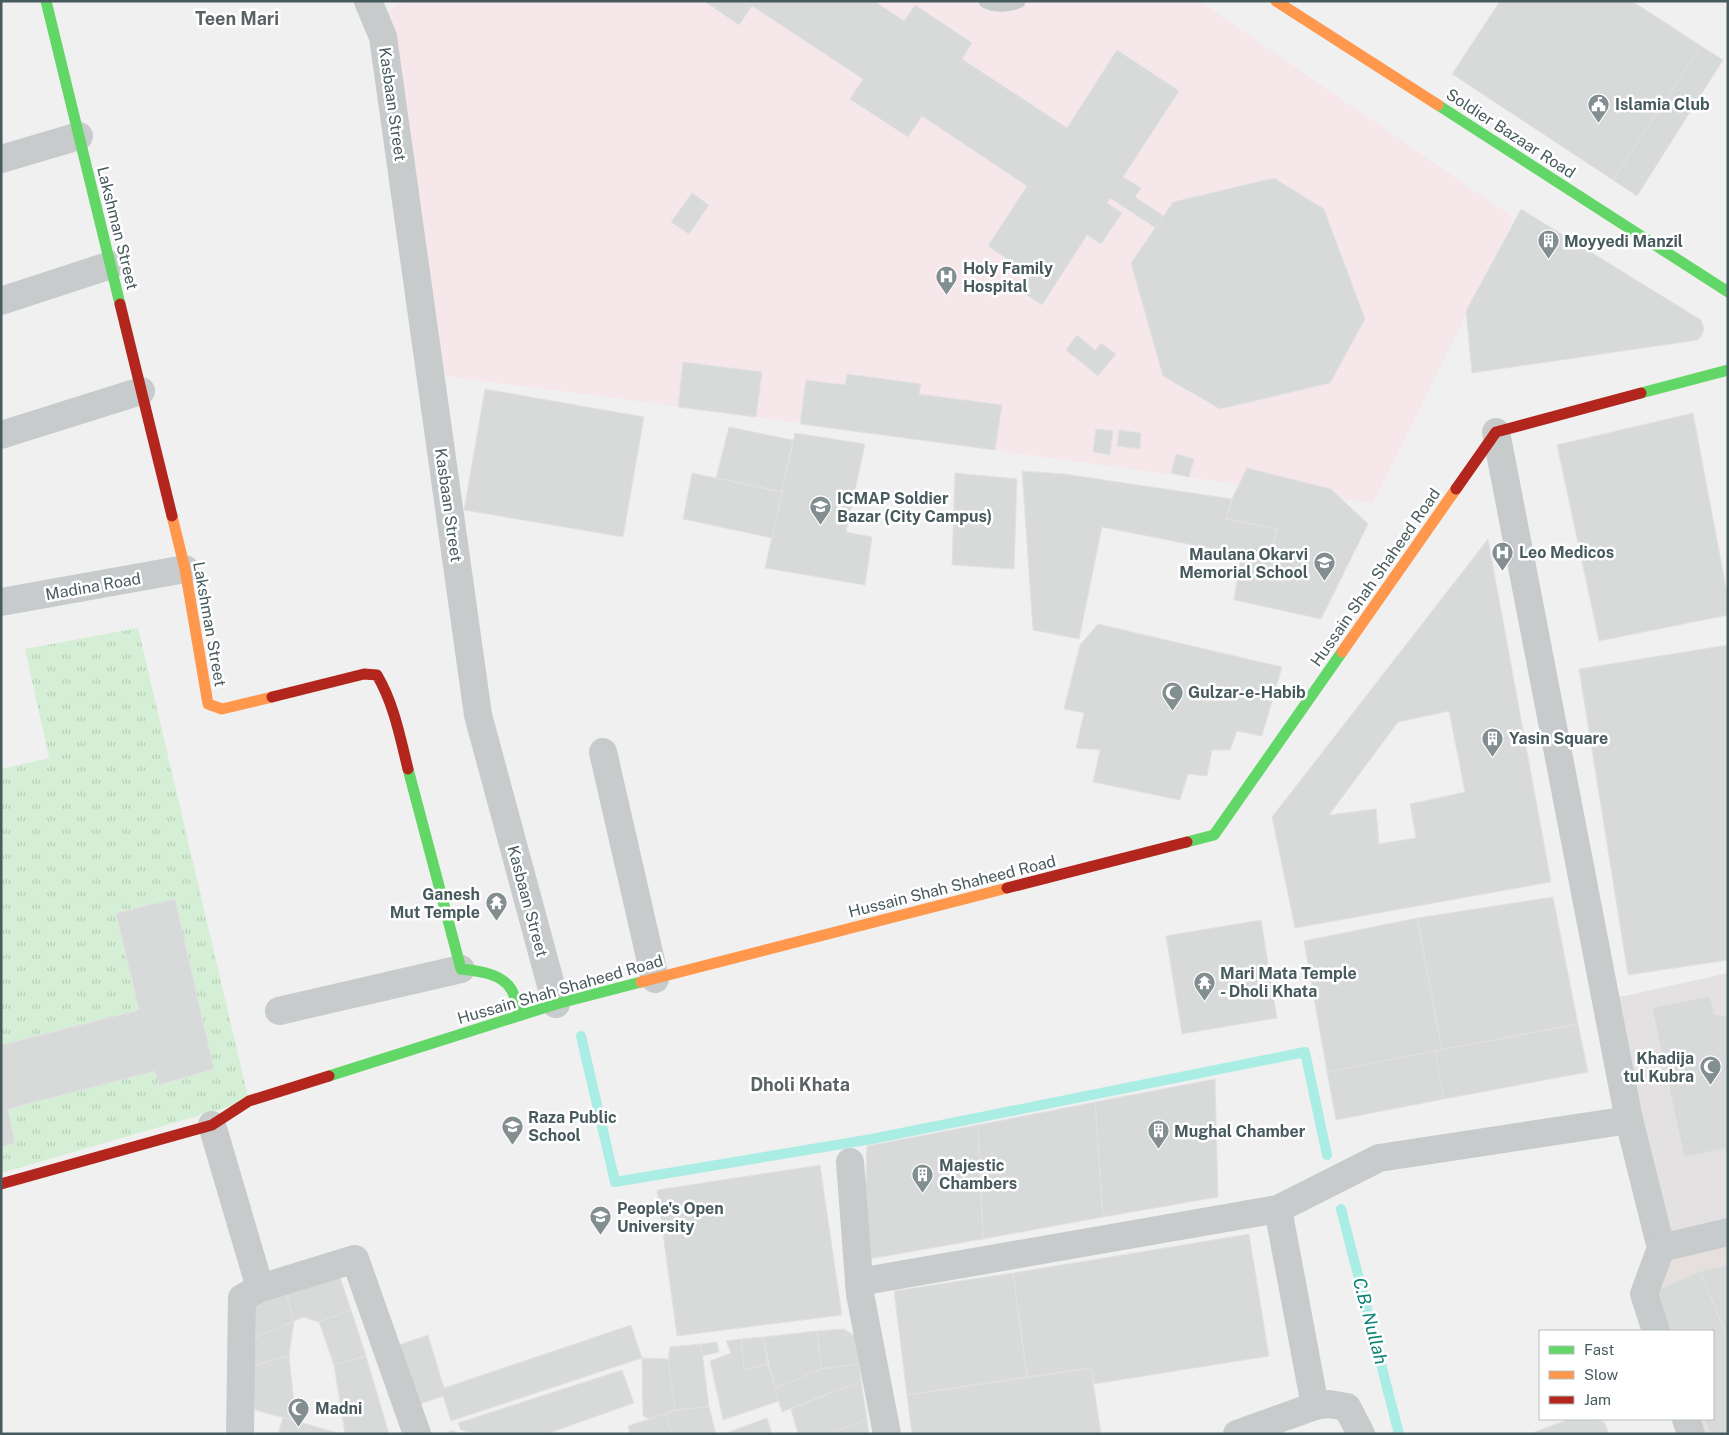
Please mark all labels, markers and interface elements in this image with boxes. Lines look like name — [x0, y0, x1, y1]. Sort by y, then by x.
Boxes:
district label: Teen Mari — [195, 8, 279, 29]
street label: Kasbaan Street — [375, 46, 410, 162]
street label: Soldier Bazaar Road — [1443, 85, 1579, 182]
public building icon: Islamia Club — [1587, 92, 1611, 123]
place label: Islamia Club — [1615, 95, 1710, 114]
street label: Lakshman Street — [93, 164, 142, 292]
building icon: Moyyedi Manzil — [1536, 229, 1560, 260]
place label: Moyyedi Manzil — [1564, 232, 1683, 251]
place label: Holy Family Hospital — [963, 259, 1053, 296]
hospital icon: Holy Family Hospital — [935, 265, 959, 296]
street label: Kasbaan Street — [431, 447, 466, 563]
street label: Hussain Shah Shaheed Road — [1307, 485, 1444, 670]
place label: ICMAP Soldier Bazar (City Campus) — [837, 489, 992, 526]
school or university icon: ICMAP Soldier Bazar (City Campus) — [809, 495, 833, 526]
hospital icon: Leo Medicos — [1491, 540, 1515, 571]
place label: Leo Medicos — [1519, 543, 1614, 562]
place label: Maulana Okarvi Memorial School — [1179, 545, 1308, 582]
school or university icon: Maulana Okarvi Memorial School — [1312, 551, 1336, 582]
street label: Lakshman Street — [189, 560, 230, 688]
street label: Madina Road — [44, 569, 142, 604]
mosque icon: Gulzar-e-Habib — [1160, 680, 1184, 711]
place label: Gulzar-e-Habib — [1188, 683, 1306, 702]
building icon: Yasin Square — [1481, 726, 1505, 757]
place label: Yasin Square — [1509, 729, 1608, 748]
street label: Kasbaan Street — [504, 843, 552, 959]
street label: Hussain Shah Shaheed Road — [846, 851, 1058, 921]
place label: Ganesh Mut Temple — [390, 885, 480, 922]
temple icon: Ganesh Mut Temple — [484, 891, 508, 922]
street label: Hussain Shah Shaheed Road — [455, 951, 665, 1028]
place label: Mari Mata Temple - Dholi Khata — [1220, 964, 1357, 1001]
temple icon: Mari Mata Temple - Dholi Khata — [1192, 970, 1216, 1001]
place label: Khadija tul Kubra — [1623, 1049, 1694, 1086]
mosque icon: Khadija tul Kubra — [1698, 1055, 1722, 1086]
district label: Dholi Khata — [750, 1074, 850, 1095]
place label: Raza Public School — [528, 1108, 617, 1145]
school or university icon: Raza Public School — [500, 1114, 524, 1145]
building icon: Mughal Chamber — [1146, 1119, 1170, 1150]
place label: Mughal Chamber — [1174, 1122, 1306, 1141]
place label: Majestic Chambers — [939, 1156, 1017, 1193]
building icon: Majestic Chambers — [911, 1162, 935, 1193]
place label: People's Open University — [617, 1199, 724, 1236]
school or university icon: People's Open University — [589, 1205, 613, 1236]
water label: C.B. Nullah — [1349, 1275, 1392, 1367]
legend — [1539, 1330, 1714, 1420]
text: Fast — [1584, 1341, 1614, 1358]
text: Slow — [1584, 1366, 1619, 1383]
text: Jam — [1584, 1391, 1611, 1408]
mosque icon: Madni — [287, 1396, 311, 1427]
place label: Madni — [315, 1399, 362, 1418]

